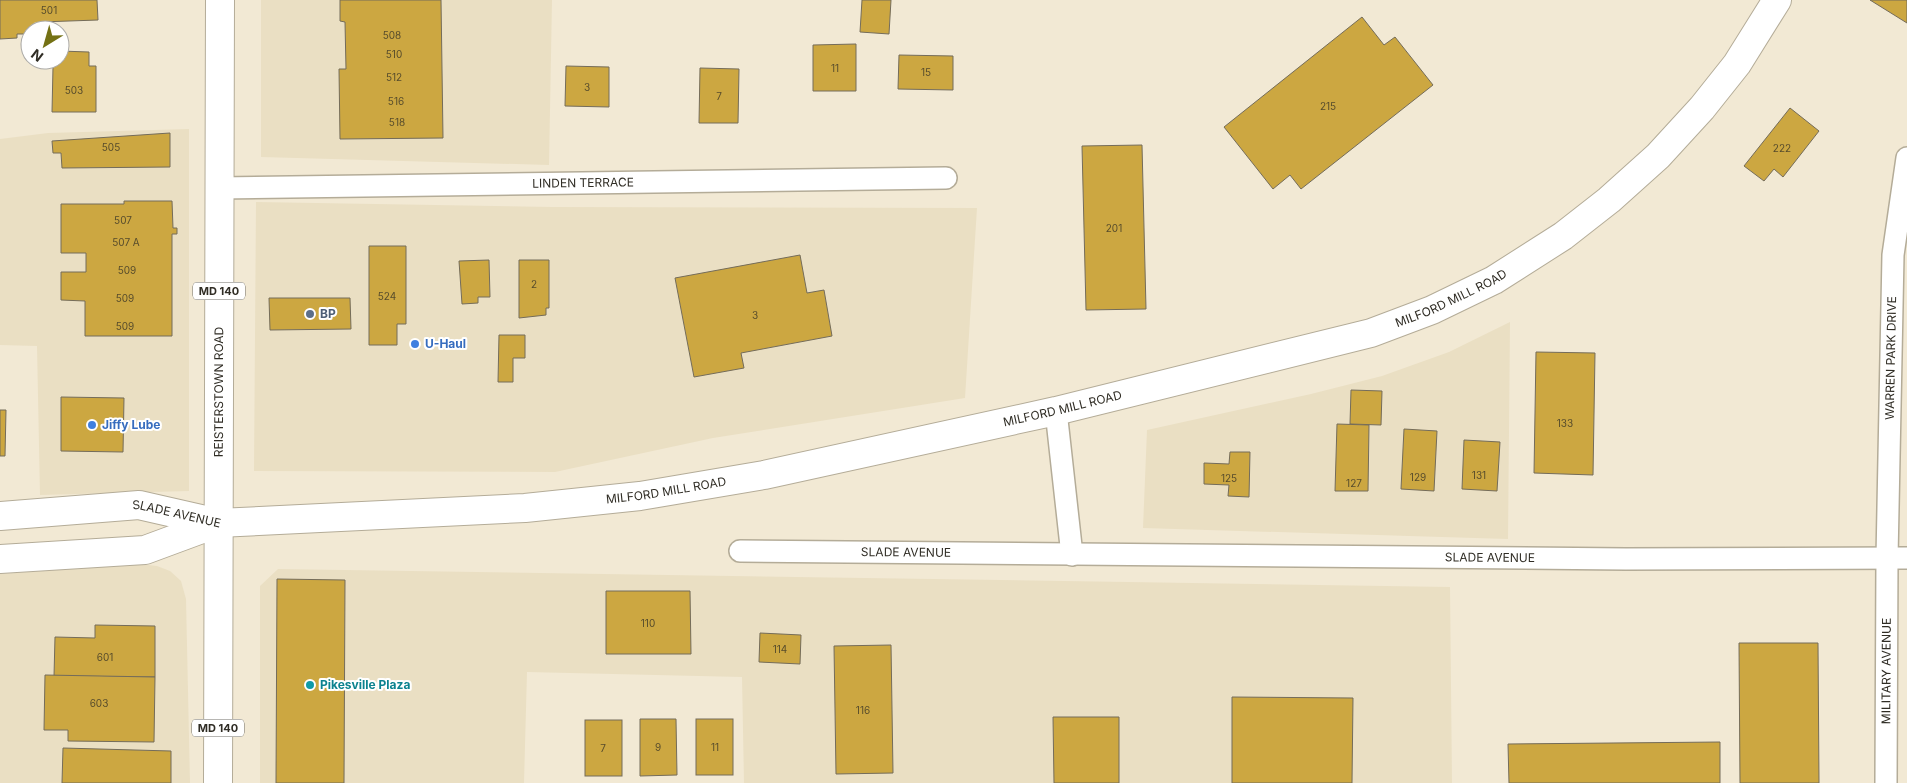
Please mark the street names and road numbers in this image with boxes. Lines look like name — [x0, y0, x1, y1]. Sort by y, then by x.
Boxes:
street label: LINDEN TERRACE — [532, 174, 634, 191]
street label: MILFORD MILL ROAD — [1393, 266, 1510, 330]
road number: MD 140 — [193, 282, 245, 300]
street label: WARREN PARK DRIVE — [1882, 296, 1899, 420]
street label: REISTERSTOWN ROAD — [211, 327, 226, 457]
street label: MILFORD MILL ROAD — [1002, 387, 1123, 429]
street label: MILFORD MILL ROAD — [605, 474, 727, 507]
street label: SLADE AVENUE — [132, 497, 222, 530]
street label: SLADE AVENUE — [861, 544, 951, 560]
street label: SLADE AVENUE — [1445, 549, 1535, 565]
street label: MILITARY AVENUE — [1878, 618, 1894, 724]
road number: MD 140 — [192, 720, 244, 736]

